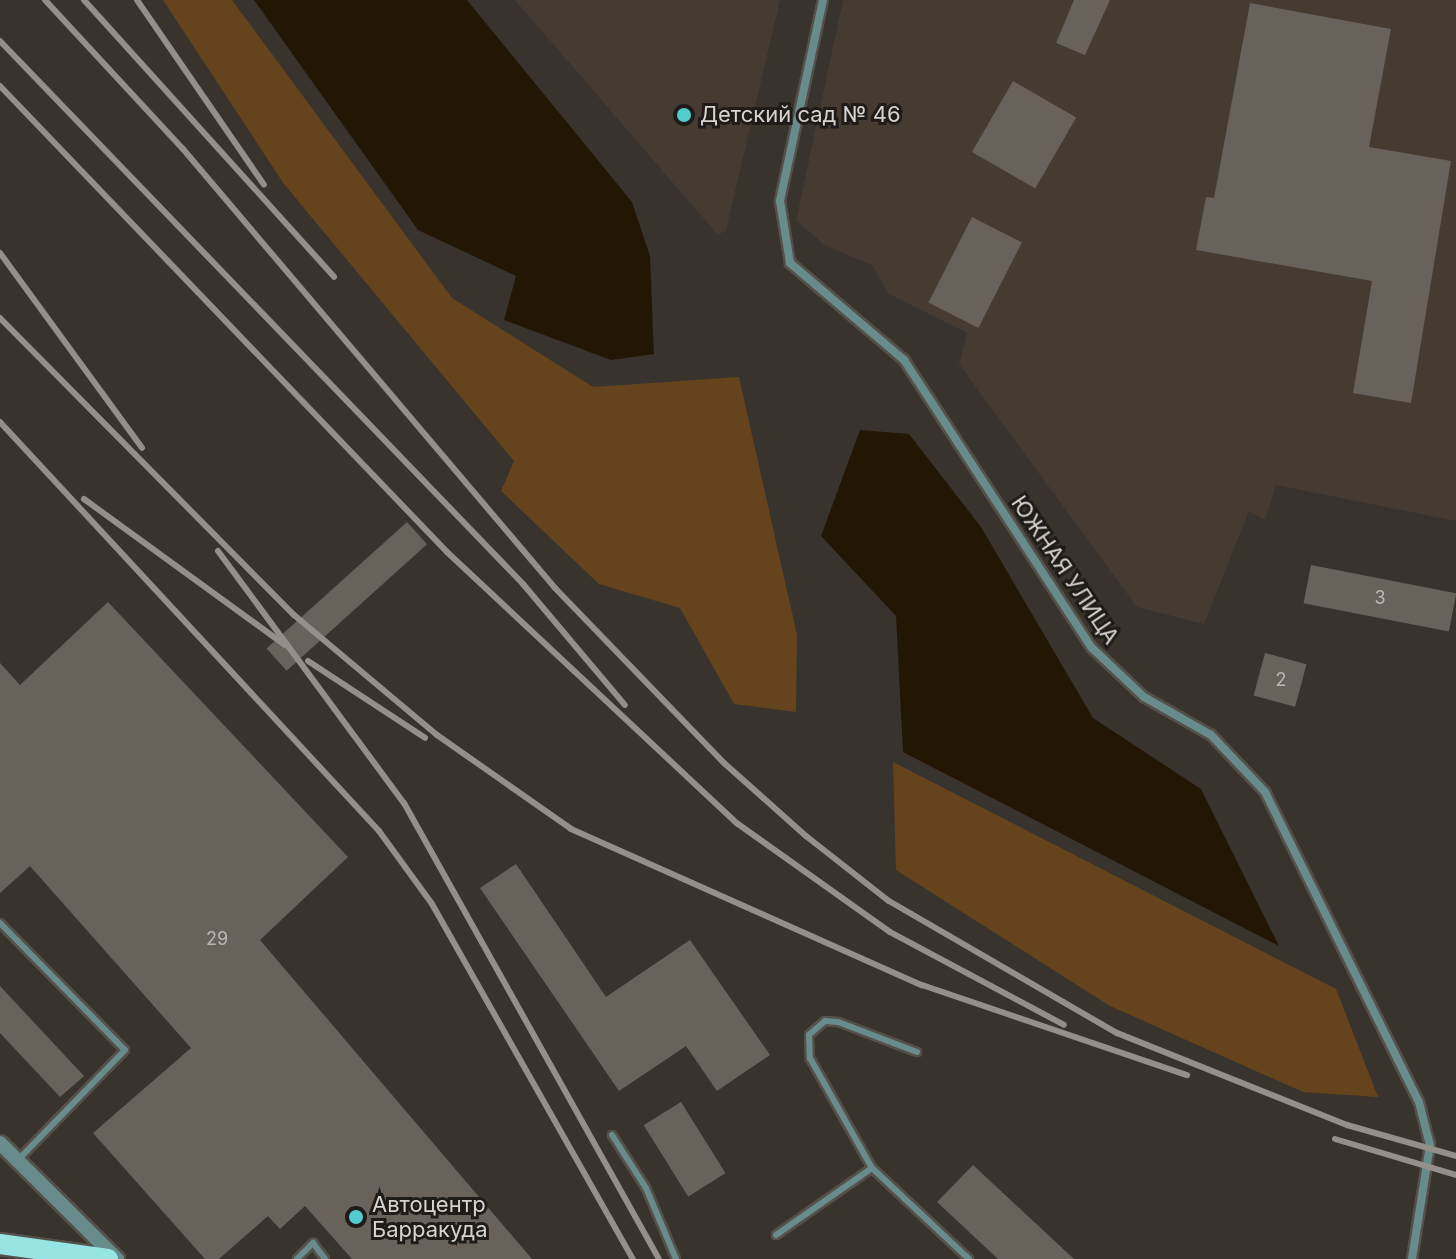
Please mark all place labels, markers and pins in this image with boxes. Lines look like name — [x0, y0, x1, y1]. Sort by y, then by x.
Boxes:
place label: Детский сад № 46 — [700, 102, 901, 128]
marker: Детский сад № 46 — [675, 106, 693, 124]
place label: Автоцентр Барракуда — [372, 1191, 488, 1242]
marker: Автоцентр Барракуда — [347, 1208, 365, 1226]

